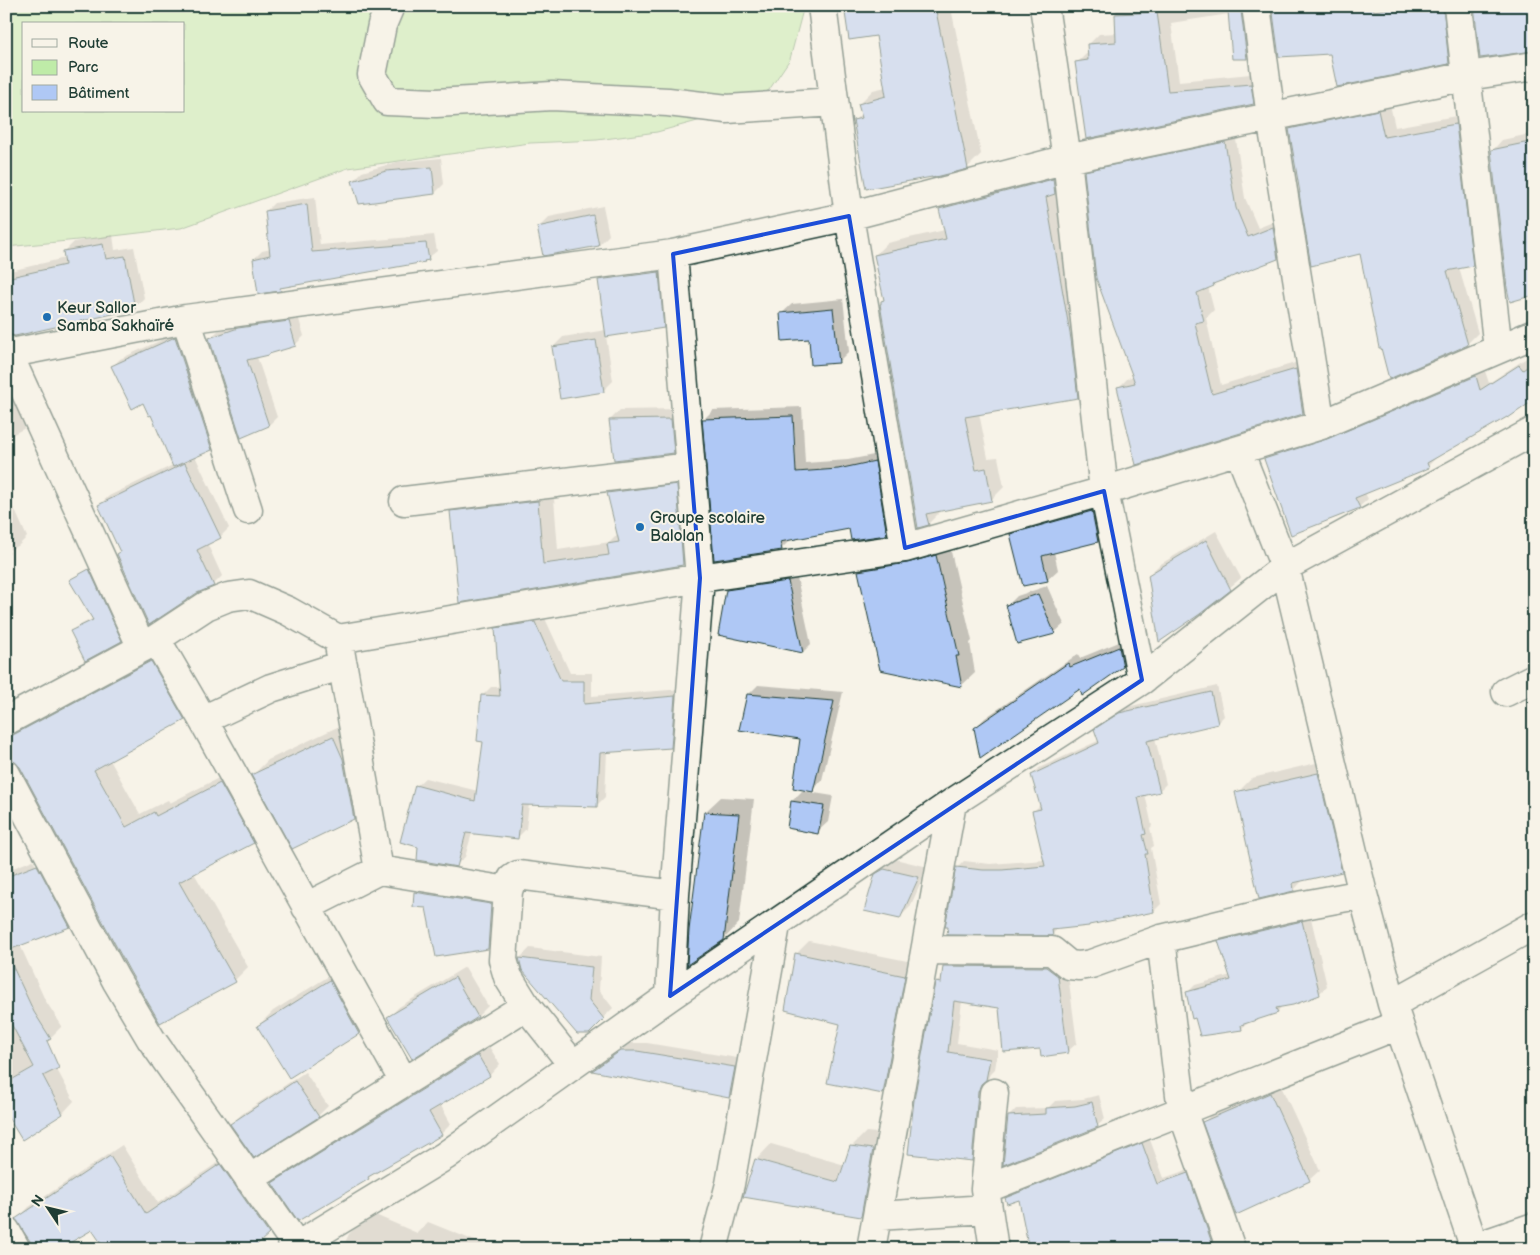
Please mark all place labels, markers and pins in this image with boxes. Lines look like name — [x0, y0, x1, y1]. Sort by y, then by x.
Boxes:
place label: Keur Sallor Samba Sakhaïré — [57, 299, 175, 336]
marker: Keur Sallor Samba Sakhaïré — [41, 311, 53, 323]
place label: Groupe scolaire Balolan — [650, 509, 766, 546]
marker: Groupe scolaire Balolan — [634, 521, 646, 533]

